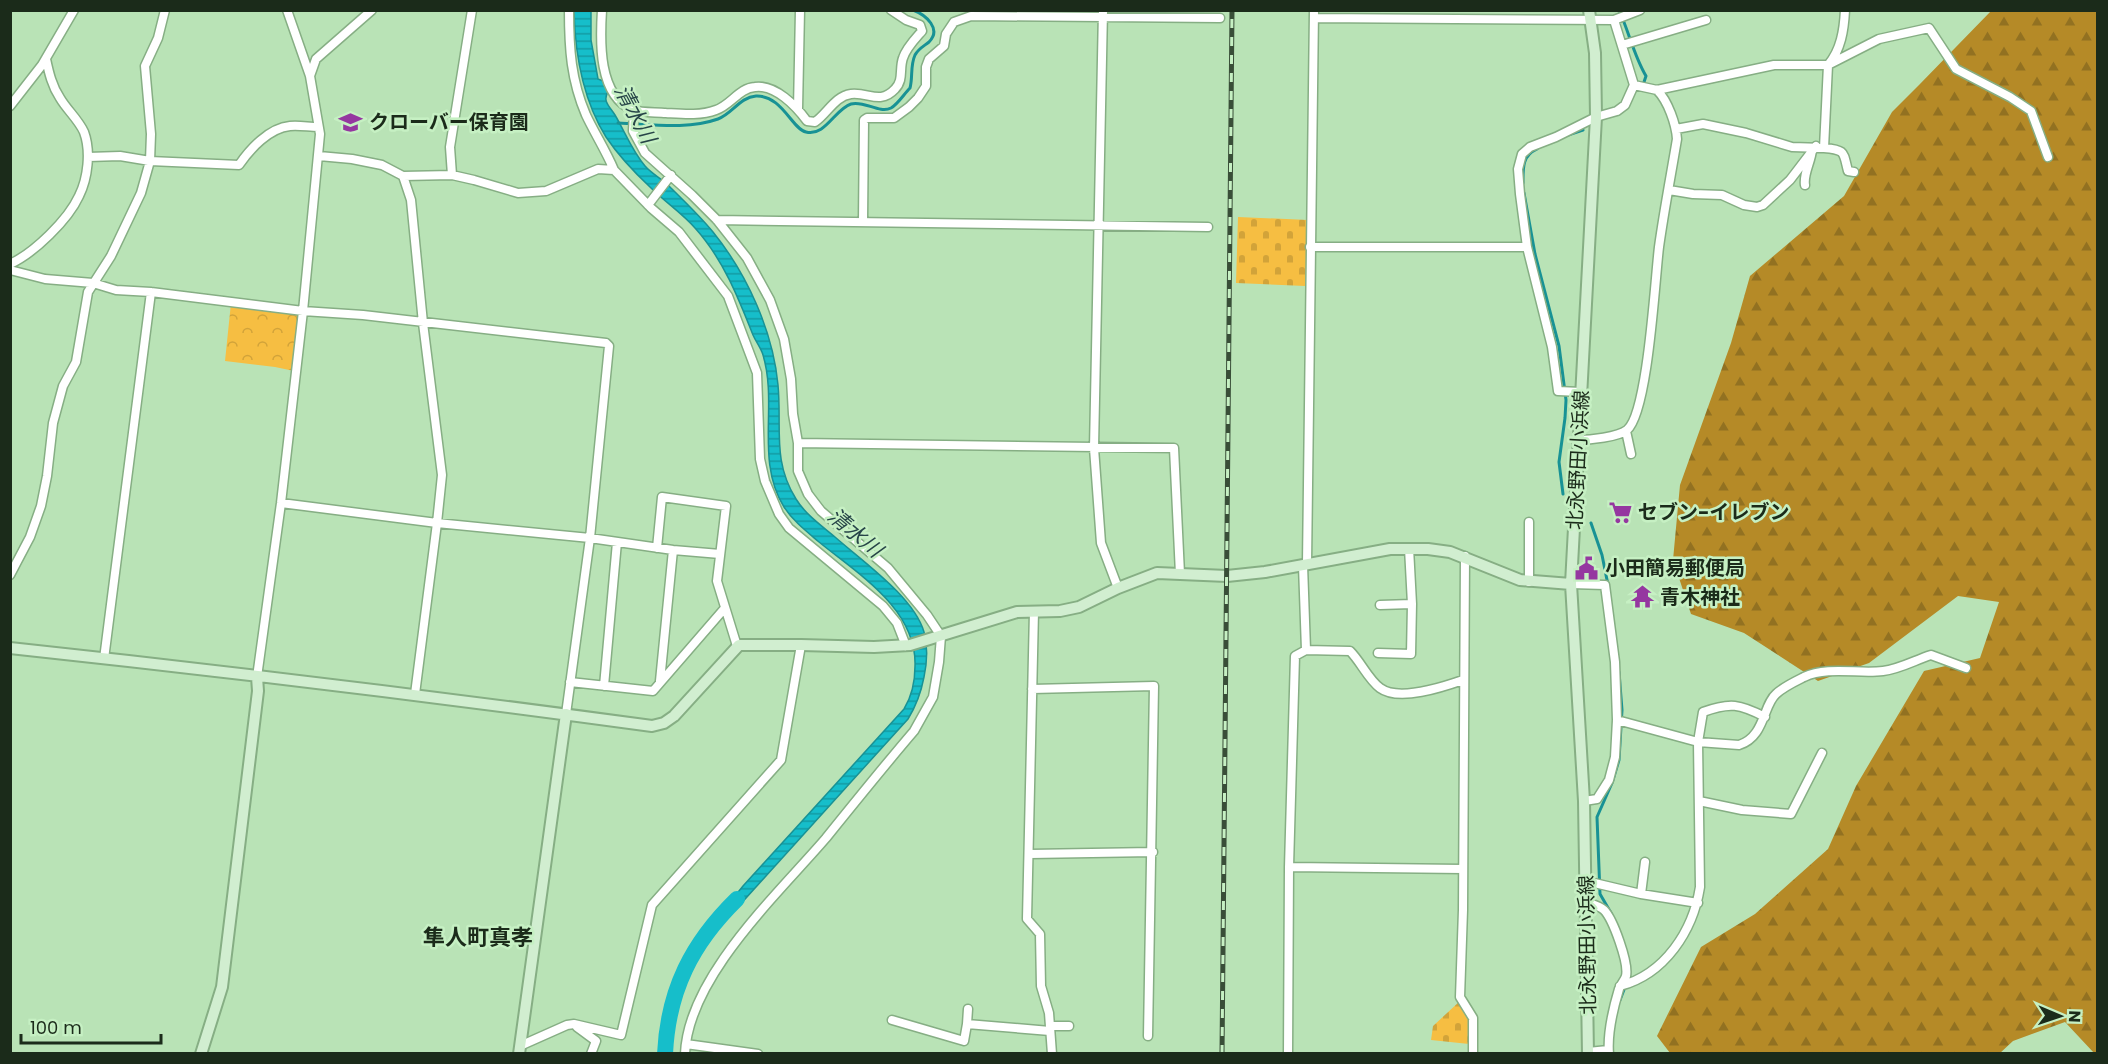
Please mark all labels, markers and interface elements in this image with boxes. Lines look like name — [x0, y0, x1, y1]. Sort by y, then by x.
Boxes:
water label: 清水川 — [608, 79, 664, 150]
place label: クローバー保育園 — [369, 108, 529, 136]
school or university icon: クローバー保育園 — [338, 109, 364, 135]
street label: 北永野田小浜線 — [1560, 389, 1596, 531]
place label: セブン-イレブン — [1638, 498, 1790, 526]
supermarket icon: セブン-イレブン — [1607, 499, 1633, 525]
water label: 清水川 — [822, 501, 890, 565]
place label: 小田簡易郵便局 — [1605, 554, 1745, 582]
public building icon: 小田簡易郵便局 — [1574, 555, 1600, 581]
place label: 青木神社 — [1660, 583, 1740, 611]
temple icon: 青木神社 — [1629, 584, 1655, 610]
street label: 北永野田小浜線 — [1572, 875, 1602, 1015]
district label: 隼人町真孝 — [423, 922, 533, 953]
north arrow — [2030, 986, 2090, 1046]
scale bar — [21, 1007, 160, 1045]
text: N — [2063, 1010, 2086, 1023]
text: 100 m — [30, 1015, 82, 1040]

